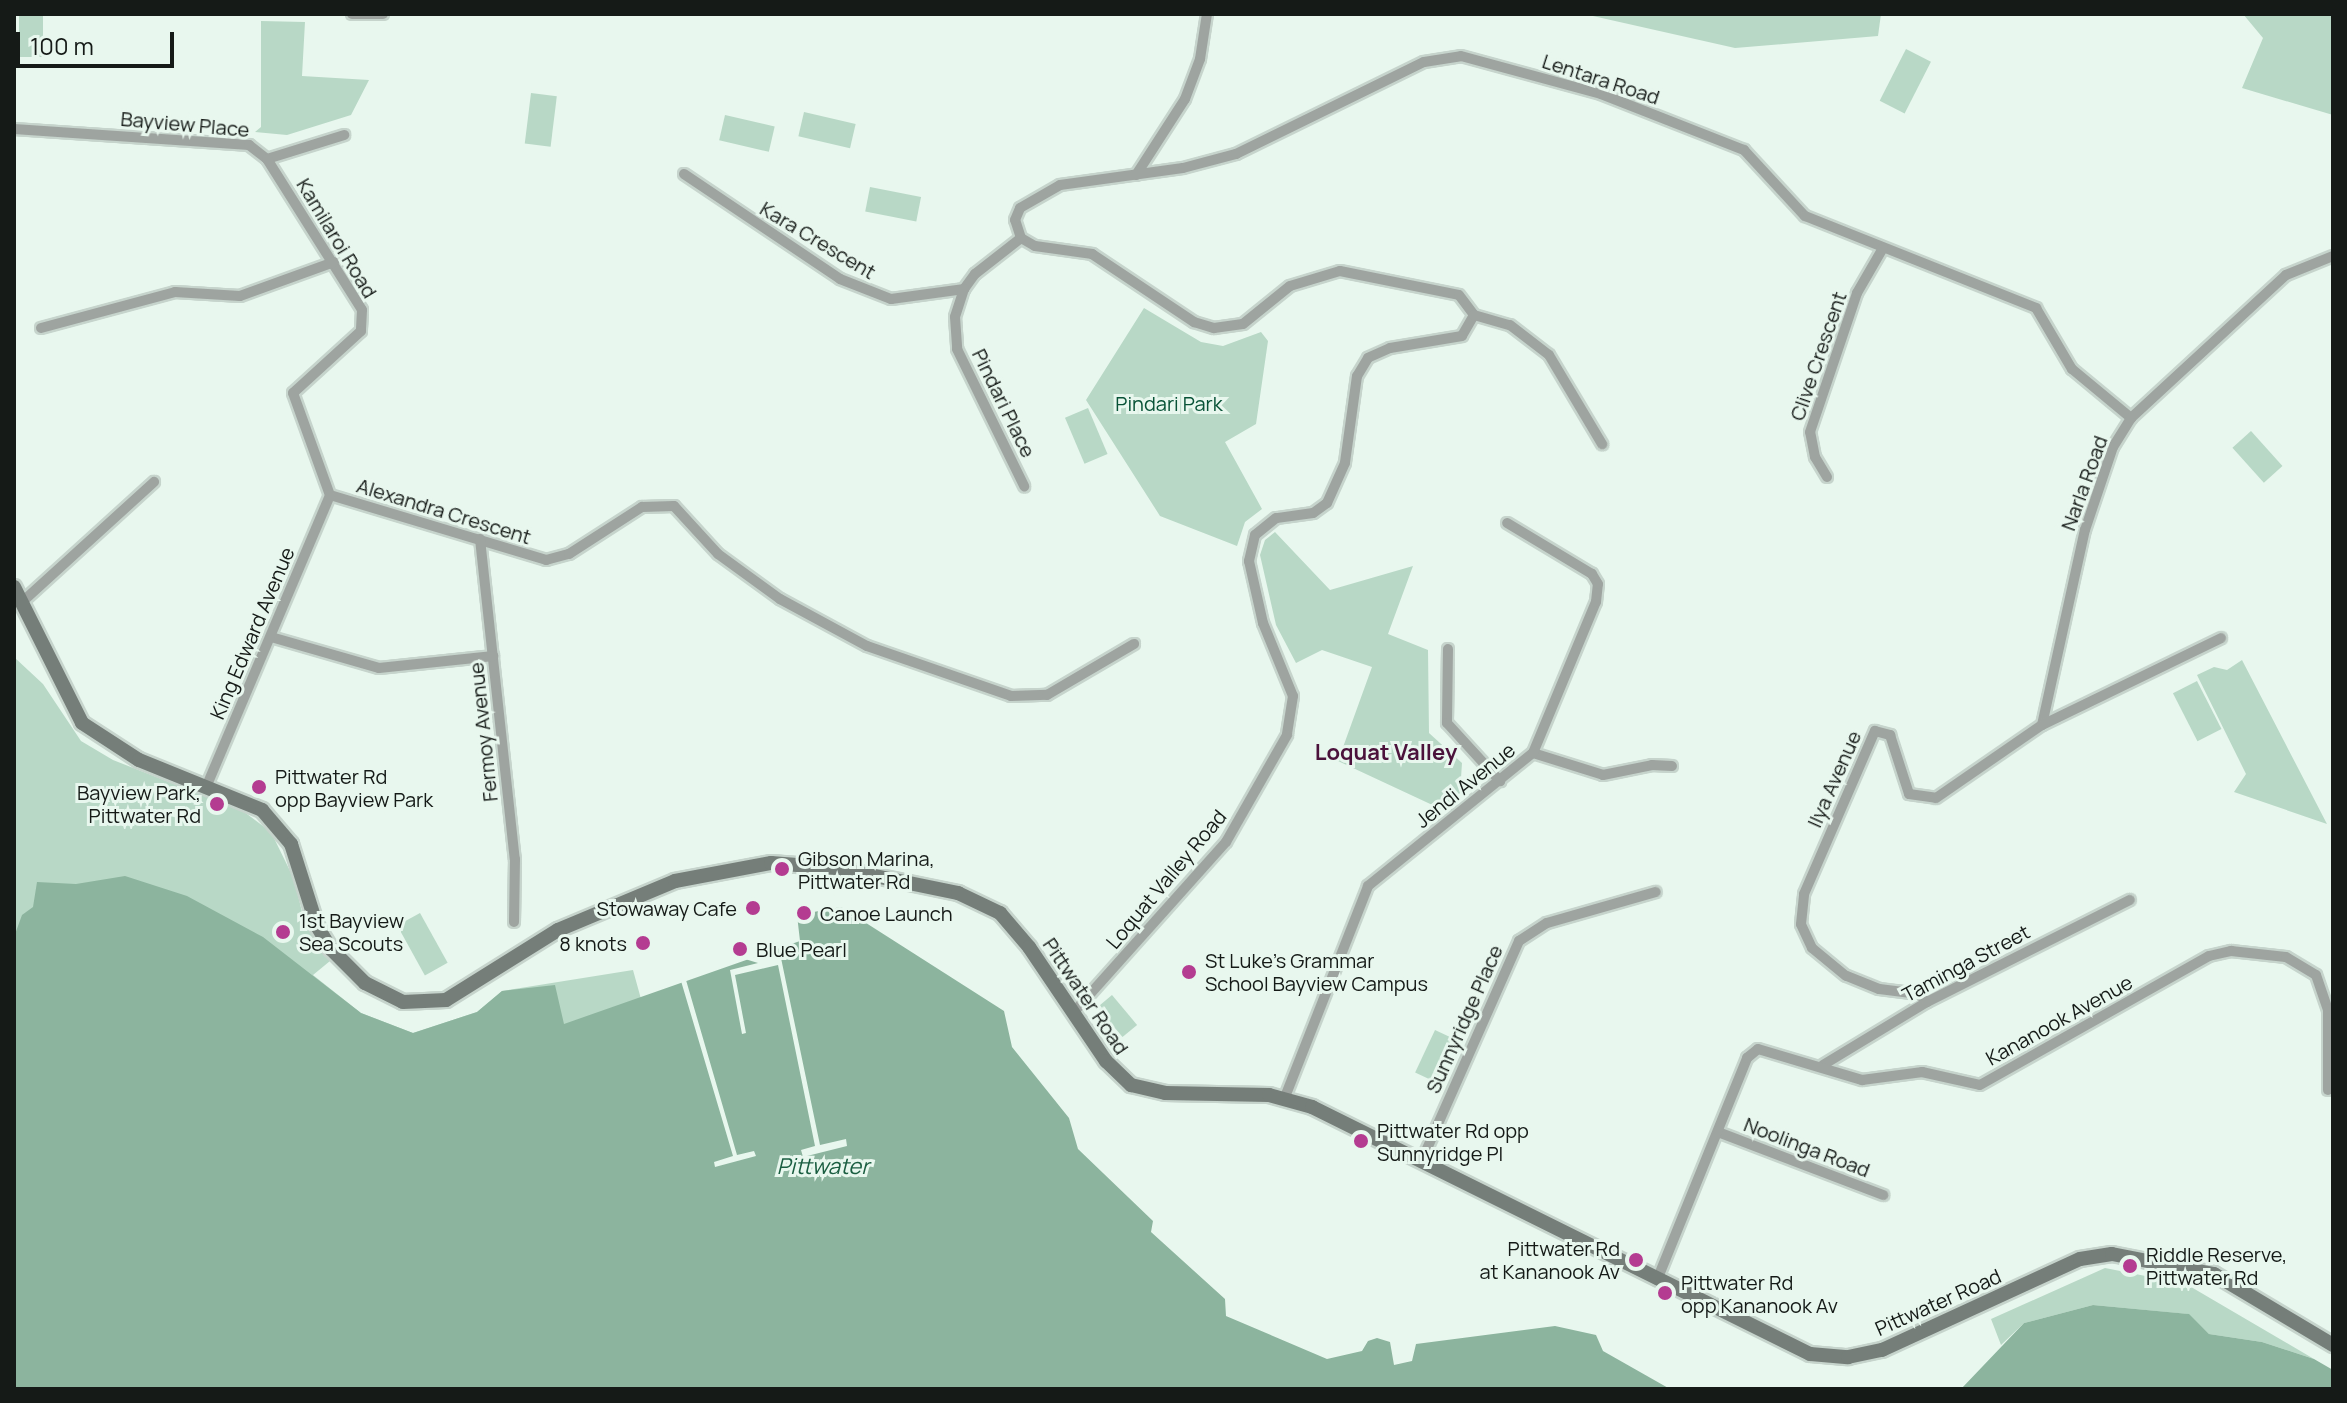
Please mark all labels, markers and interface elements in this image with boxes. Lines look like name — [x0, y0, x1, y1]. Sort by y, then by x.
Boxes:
scale bar — [20, 16, 178, 66]
text: 100 m — [30, 29, 94, 62]
street label: Lentara Road — [1539, 49, 1663, 109]
street label: Bayview Place — [120, 106, 250, 142]
street label: Kamilaroi Road — [292, 174, 382, 302]
street label: Kara Crescent — [756, 196, 880, 284]
street label: Clive Crescent — [1785, 288, 1851, 424]
street label: Pindari Place — [967, 345, 1041, 461]
park label: Pindari Park — [1115, 391, 1223, 415]
street label: Narla Road — [2056, 432, 2112, 534]
street label: Alexandra Crescent — [354, 473, 534, 549]
street label: King Edward Avenue — [205, 543, 299, 723]
street label: Fermoy Avenue — [464, 661, 502, 803]
street label: Ilya Avenue — [1802, 727, 1866, 831]
street label: Jendi Avenue — [1410, 737, 1520, 833]
district label: Loquat Valley — [1315, 740, 1457, 766]
place label: Pittwater Rd opp Bayview Park — [275, 764, 433, 811]
marker: Pittwater Rd opp Bayview Park — [250, 778, 268, 796]
place label: Bayview Park, Pittwater Rd — [77, 780, 201, 827]
marker: Bayview Park, Pittwater Rd — [208, 795, 226, 813]
street label: Loquat Valley Road — [1101, 805, 1231, 953]
place label: Gibson Marina, Pittwater Rd — [798, 846, 935, 893]
marker: Gibson Marina, Pittwater Rd — [773, 860, 791, 878]
place label: Stowaway Cafe — [597, 896, 737, 920]
marker: Stowaway Cafe — [744, 899, 762, 917]
place label: Canoe Launch — [820, 901, 953, 925]
marker: Canoe Launch — [795, 904, 813, 922]
place label: 1st Bayview Sea Scouts — [299, 908, 404, 955]
street label: Taminga Street — [1898, 919, 2034, 1007]
marker: 1st Bayview Sea Scouts — [274, 923, 292, 941]
place label: 8 knots — [559, 931, 627, 955]
street label: Pittwater Road — [1038, 933, 1134, 1059]
marker: 8 knots — [634, 934, 652, 952]
place label: Blue Pearl — [756, 937, 847, 961]
marker: Blue Pearl — [731, 940, 749, 958]
street label: Sunnyridge Place — [1421, 941, 1507, 1097]
place label: St Luke's Grammar School Bayview Campus — [1205, 948, 1428, 995]
marker: St Luke's Grammar School Bayview Campus — [1180, 963, 1198, 981]
street label: Kananook Avenue — [1982, 970, 2136, 1070]
street label: Noolinga Road — [1741, 1112, 1873, 1182]
place label: Pittwater Rd opp Sunnyridge Pl — [1377, 1118, 1529, 1165]
marker: Pittwater Rd opp Sunnyridge Pl — [1352, 1132, 1370, 1150]
water label: Pittwater — [777, 1154, 869, 1180]
place label: Pittwater Rd at Kananook Av — [1479, 1236, 1620, 1283]
place label: Riddle Reserve, Pittwater Rd — [2146, 1242, 2287, 1289]
marker: Pittwater Rd at Kananook Av — [1627, 1251, 1645, 1269]
marker: Riddle Reserve, Pittwater Rd — [2121, 1257, 2139, 1275]
street label: Pittwater Road — [1871, 1264, 2005, 1340]
place label: Pittwater Rd opp Kananook Av — [1681, 1270, 1838, 1317]
marker: Pittwater Rd opp Kananook Av — [1656, 1284, 1674, 1302]

